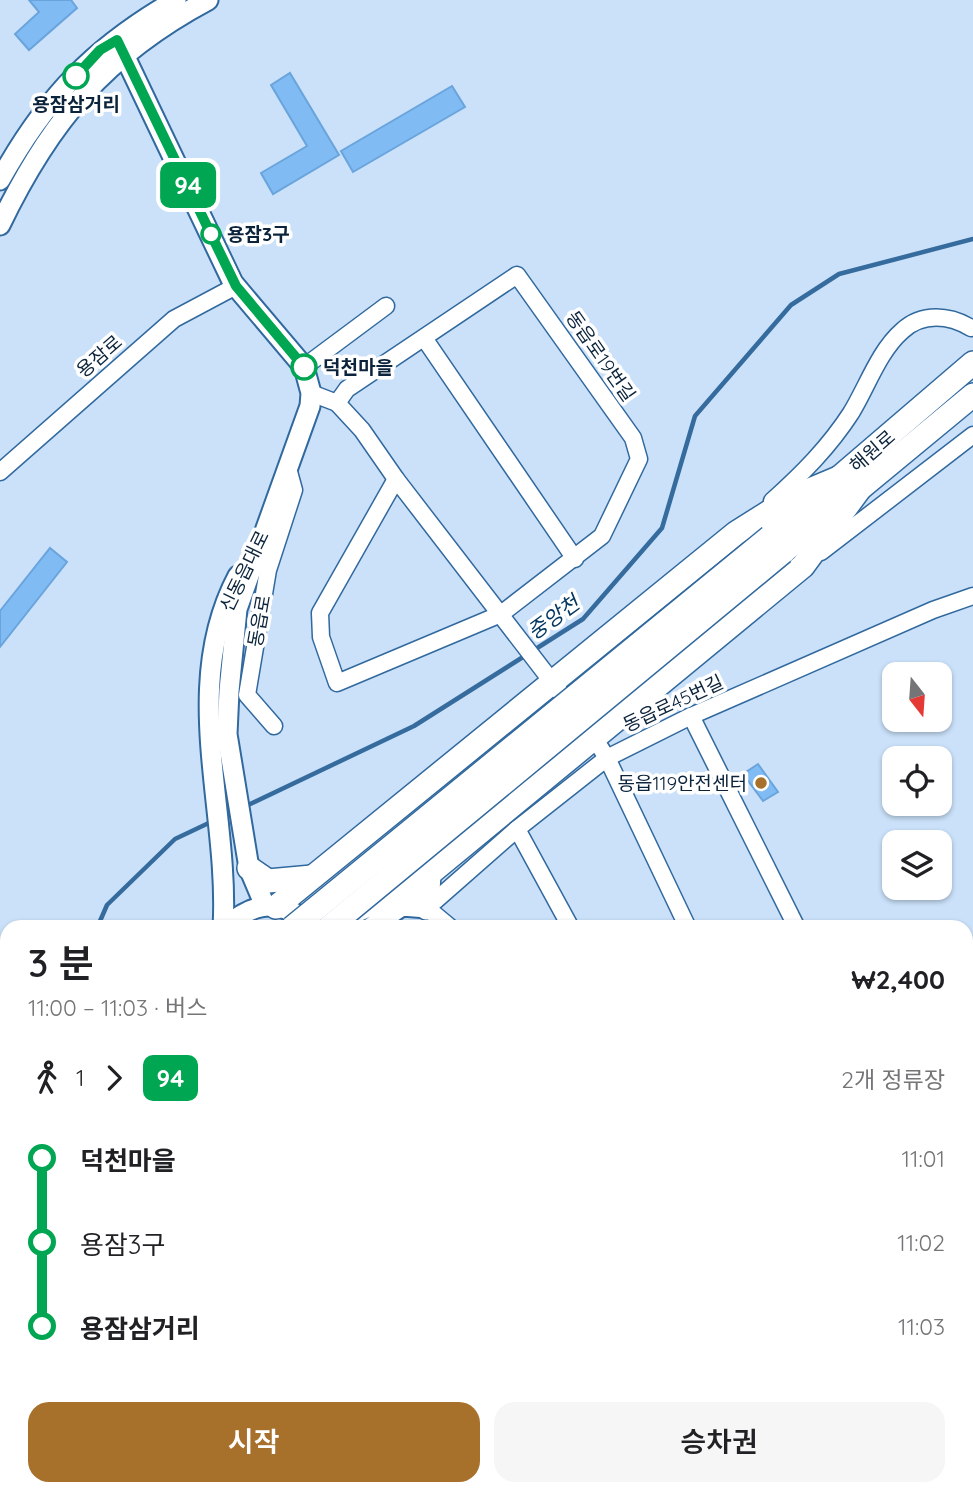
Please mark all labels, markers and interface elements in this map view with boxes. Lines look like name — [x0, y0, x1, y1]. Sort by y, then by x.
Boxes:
marker: 용잠삼거리 — [63, 63, 89, 89]
place label: 용잠삼거리 — [32, 92, 120, 116]
line badge: 94 — [156, 162, 220, 208]
text: 94 — [174, 170, 202, 200]
place label: 용잠3구 — [227, 222, 290, 246]
marker: 용잠3구 — [201, 224, 221, 244]
street label: 동읍로19번길 — [561, 306, 641, 406]
street label: 용잠로 — [71, 330, 127, 382]
marker: 덕천마을 — [291, 354, 317, 380]
place label: 덕천마을 — [323, 355, 393, 379]
street label: 해원로 — [844, 425, 900, 477]
street label: 신동읍대로 — [214, 526, 274, 616]
water label: 중앙천 — [522, 588, 586, 645]
street label: 동읍로 — [243, 593, 275, 649]
north arrow — [882, 662, 952, 732]
map controls — [882, 662, 952, 900]
street label: 동읍로45번길 — [619, 669, 727, 737]
button: locate — [882, 746, 952, 816]
place label: 동읍119안전센터 — [617, 771, 747, 795]
marker: 동읍119안전센터 — [753, 775, 769, 791]
button: layers — [882, 830, 952, 900]
text: 3 분 — [28, 939, 94, 987]
text: ₩2,400 — [851, 963, 945, 996]
text: 11:00 – 11:03 · 버스 — [28, 993, 207, 1022]
icon: walk — [28, 1059, 66, 1097]
icon: forward — [95, 1059, 133, 1097]
text: 1 — [76, 1063, 85, 1092]
text: 94 — [157, 1063, 184, 1093]
text: 2개 정류장 — [841, 1065, 945, 1094]
text: 덕천마을 — [80, 1144, 176, 1177]
text: 11:01 — [901, 1144, 945, 1173]
text: 용잠3구 — [80, 1228, 165, 1261]
text: 11:02 — [897, 1228, 945, 1257]
text: 용잠삼거리 — [80, 1312, 200, 1345]
text: 11:03 — [898, 1312, 945, 1341]
button: 시작 — [28, 1402, 480, 1482]
button: 승차권 — [494, 1402, 945, 1482]

